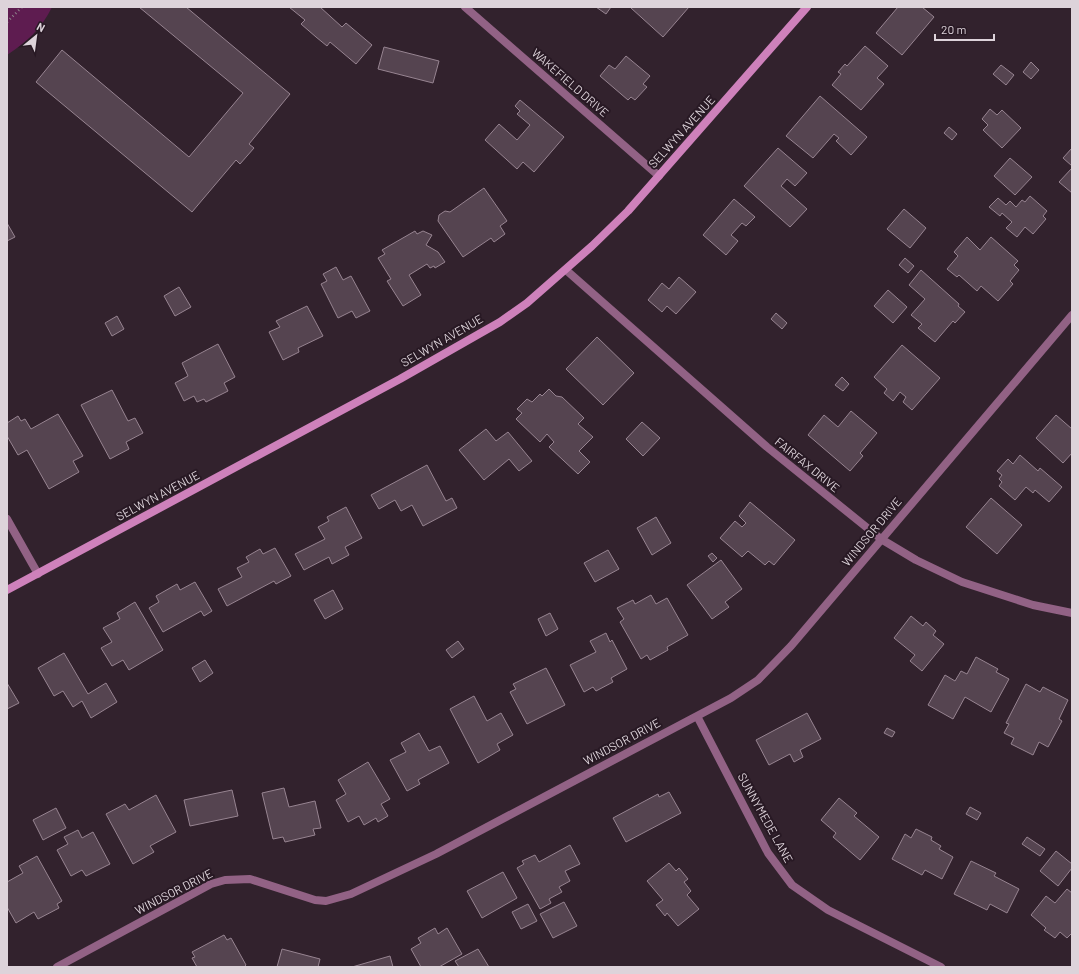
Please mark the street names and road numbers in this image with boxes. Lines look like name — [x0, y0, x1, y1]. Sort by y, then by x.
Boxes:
street label: WAKEFIELD DRIVE — [529, 45, 612, 119]
street label: SELWYN AVENUE — [645, 92, 717, 170]
street label: SELWYN AVENUE — [398, 311, 485, 369]
street label: FAIRFAX DRIVE — [773, 434, 843, 495]
street label: SELWYN AVENUE — [113, 467, 202, 523]
street label: WINDSOR DRIVE — [838, 494, 904, 569]
street label: WINDSOR DRIVE — [581, 715, 662, 767]
street label: SUNNYMEDE LANE — [735, 770, 796, 865]
street label: WINDSOR DRIVE — [132, 866, 215, 917]

